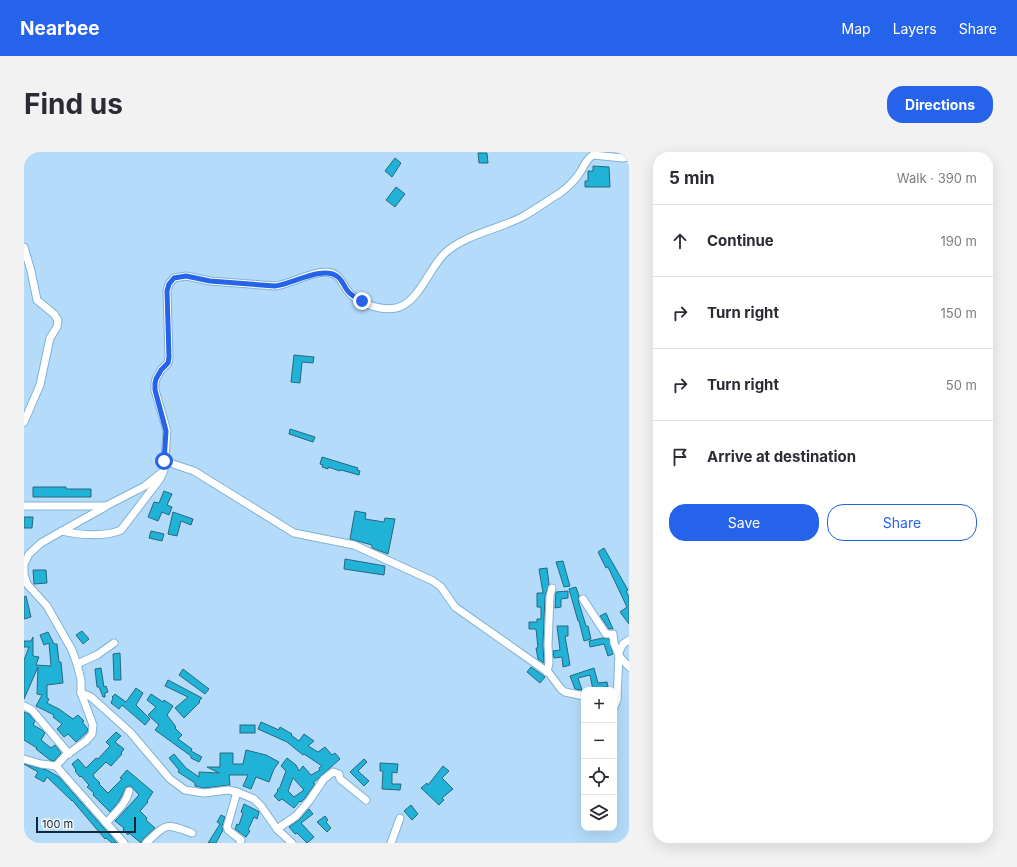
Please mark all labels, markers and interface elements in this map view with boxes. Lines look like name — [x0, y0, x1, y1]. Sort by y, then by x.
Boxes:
text: Nearbee — [20, 17, 100, 40]
text: Map — [842, 20, 871, 37]
text: Layers — [893, 20, 937, 37]
text: Share — [959, 20, 997, 37]
button: Directions — [887, 86, 993, 123]
text: Find us — [24, 87, 123, 121]
text: 5 min — [669, 168, 715, 188]
text: Walk · 390 m — [897, 170, 977, 186]
icon: ahead — [669, 230, 691, 252]
text: Continue — [707, 231, 774, 250]
text: 190 m — [940, 233, 977, 249]
route end — [353, 292, 371, 310]
icon: right — [669, 302, 691, 324]
text: Turn right — [707, 303, 779, 322]
text: 150 m — [941, 305, 977, 321]
icon: right — [669, 374, 691, 396]
text: Turn right — [707, 375, 779, 394]
text: 50 m — [946, 377, 977, 393]
icon: arrive — [669, 446, 691, 468]
text: Arrive at destination — [707, 447, 856, 466]
route start — [155, 452, 173, 470]
button: Save — [669, 504, 819, 541]
button: Share — [827, 504, 977, 541]
map controls — [581, 687, 617, 831]
button: + — [581, 687, 617, 723]
button: − — [581, 723, 617, 759]
button: locate — [581, 759, 617, 795]
button: layers — [581, 795, 617, 831]
scale bar — [36, 815, 136, 834]
text: 100 m — [42, 817, 73, 831]

